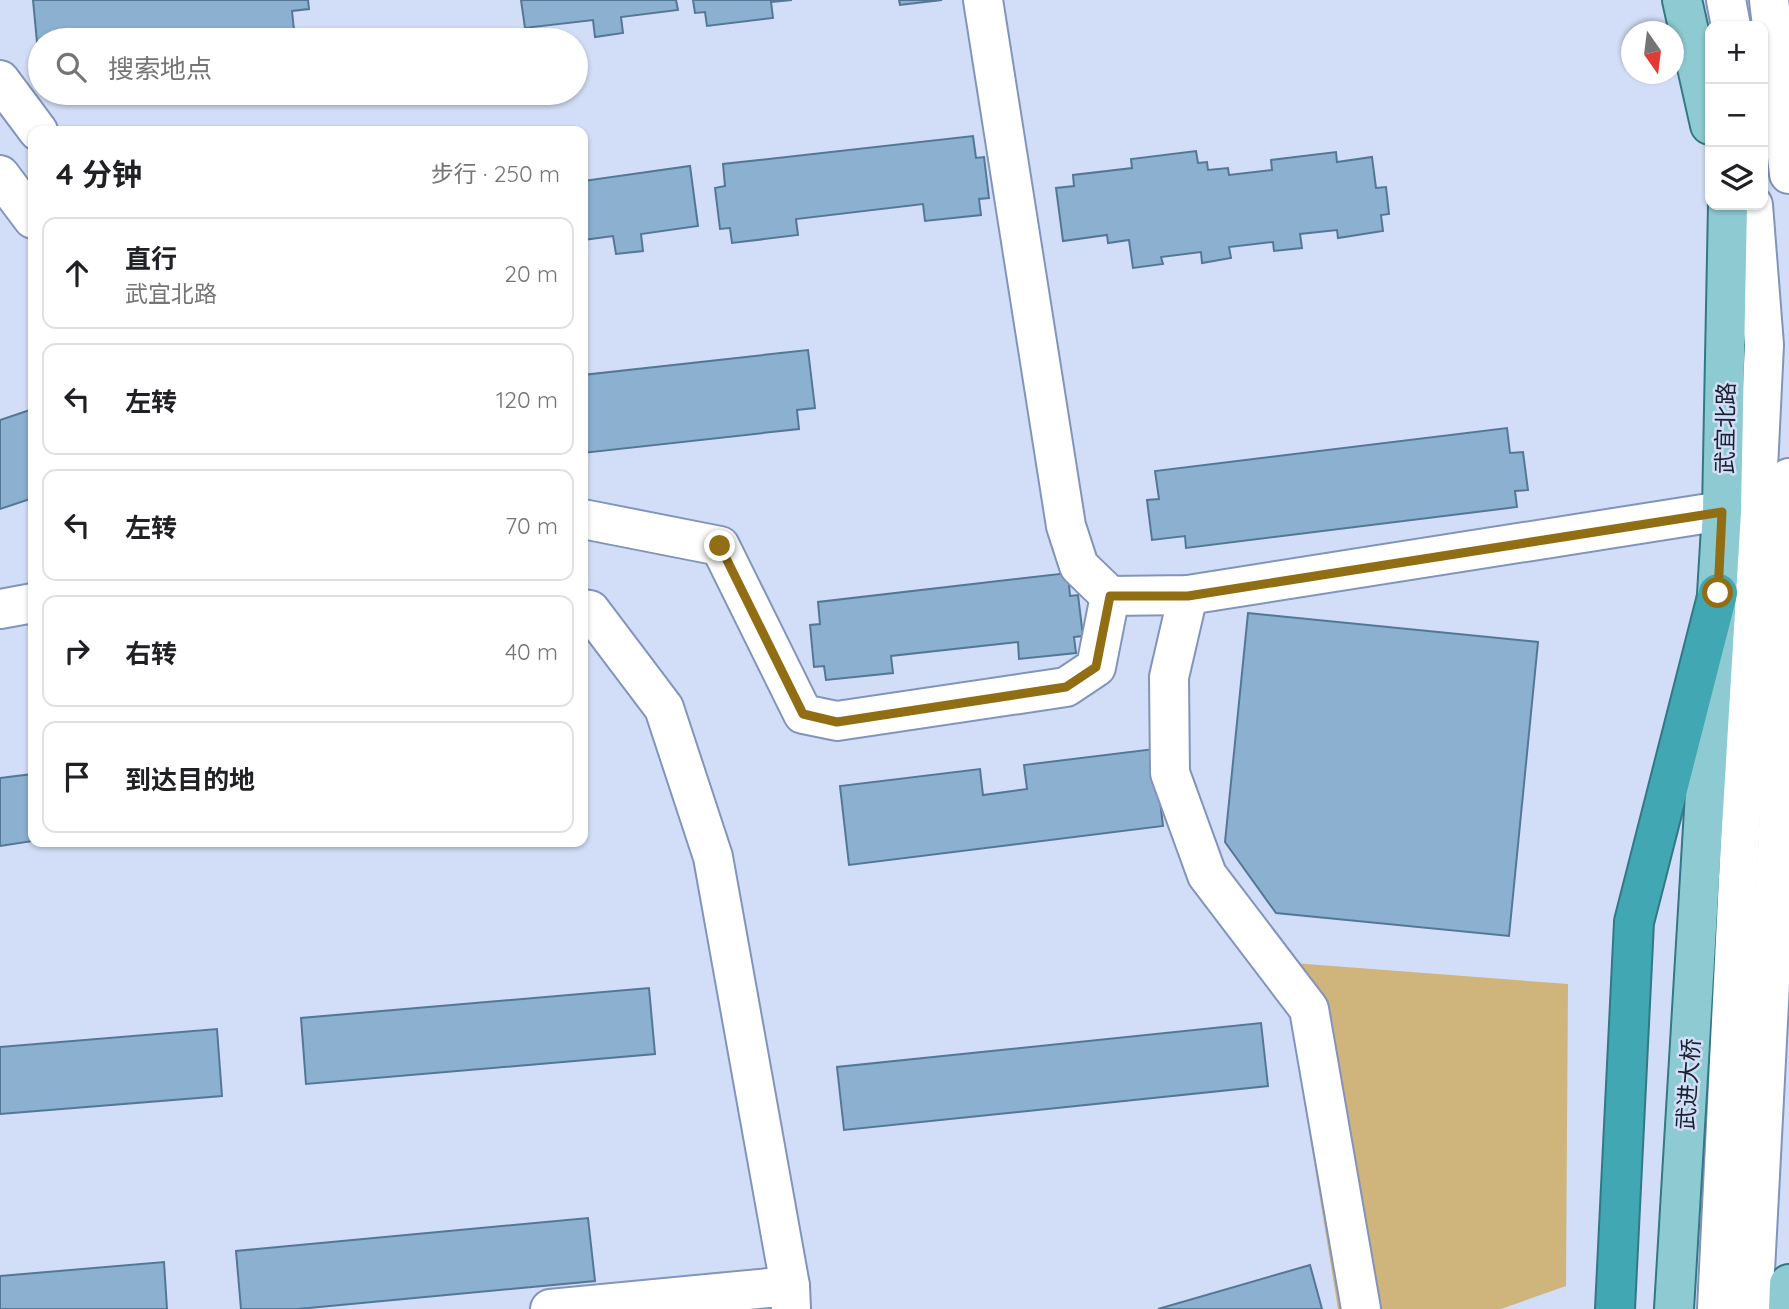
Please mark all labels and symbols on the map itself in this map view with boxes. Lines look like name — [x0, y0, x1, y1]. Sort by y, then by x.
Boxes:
north arrow — [1621, 21, 1684, 84]
street label: 武宜北路 — [1710, 382, 1740, 474]
route end — [704, 530, 735, 561]
route start — [1702, 577, 1733, 608]
street label: 武进大桥 — [1670, 1037, 1706, 1131]

